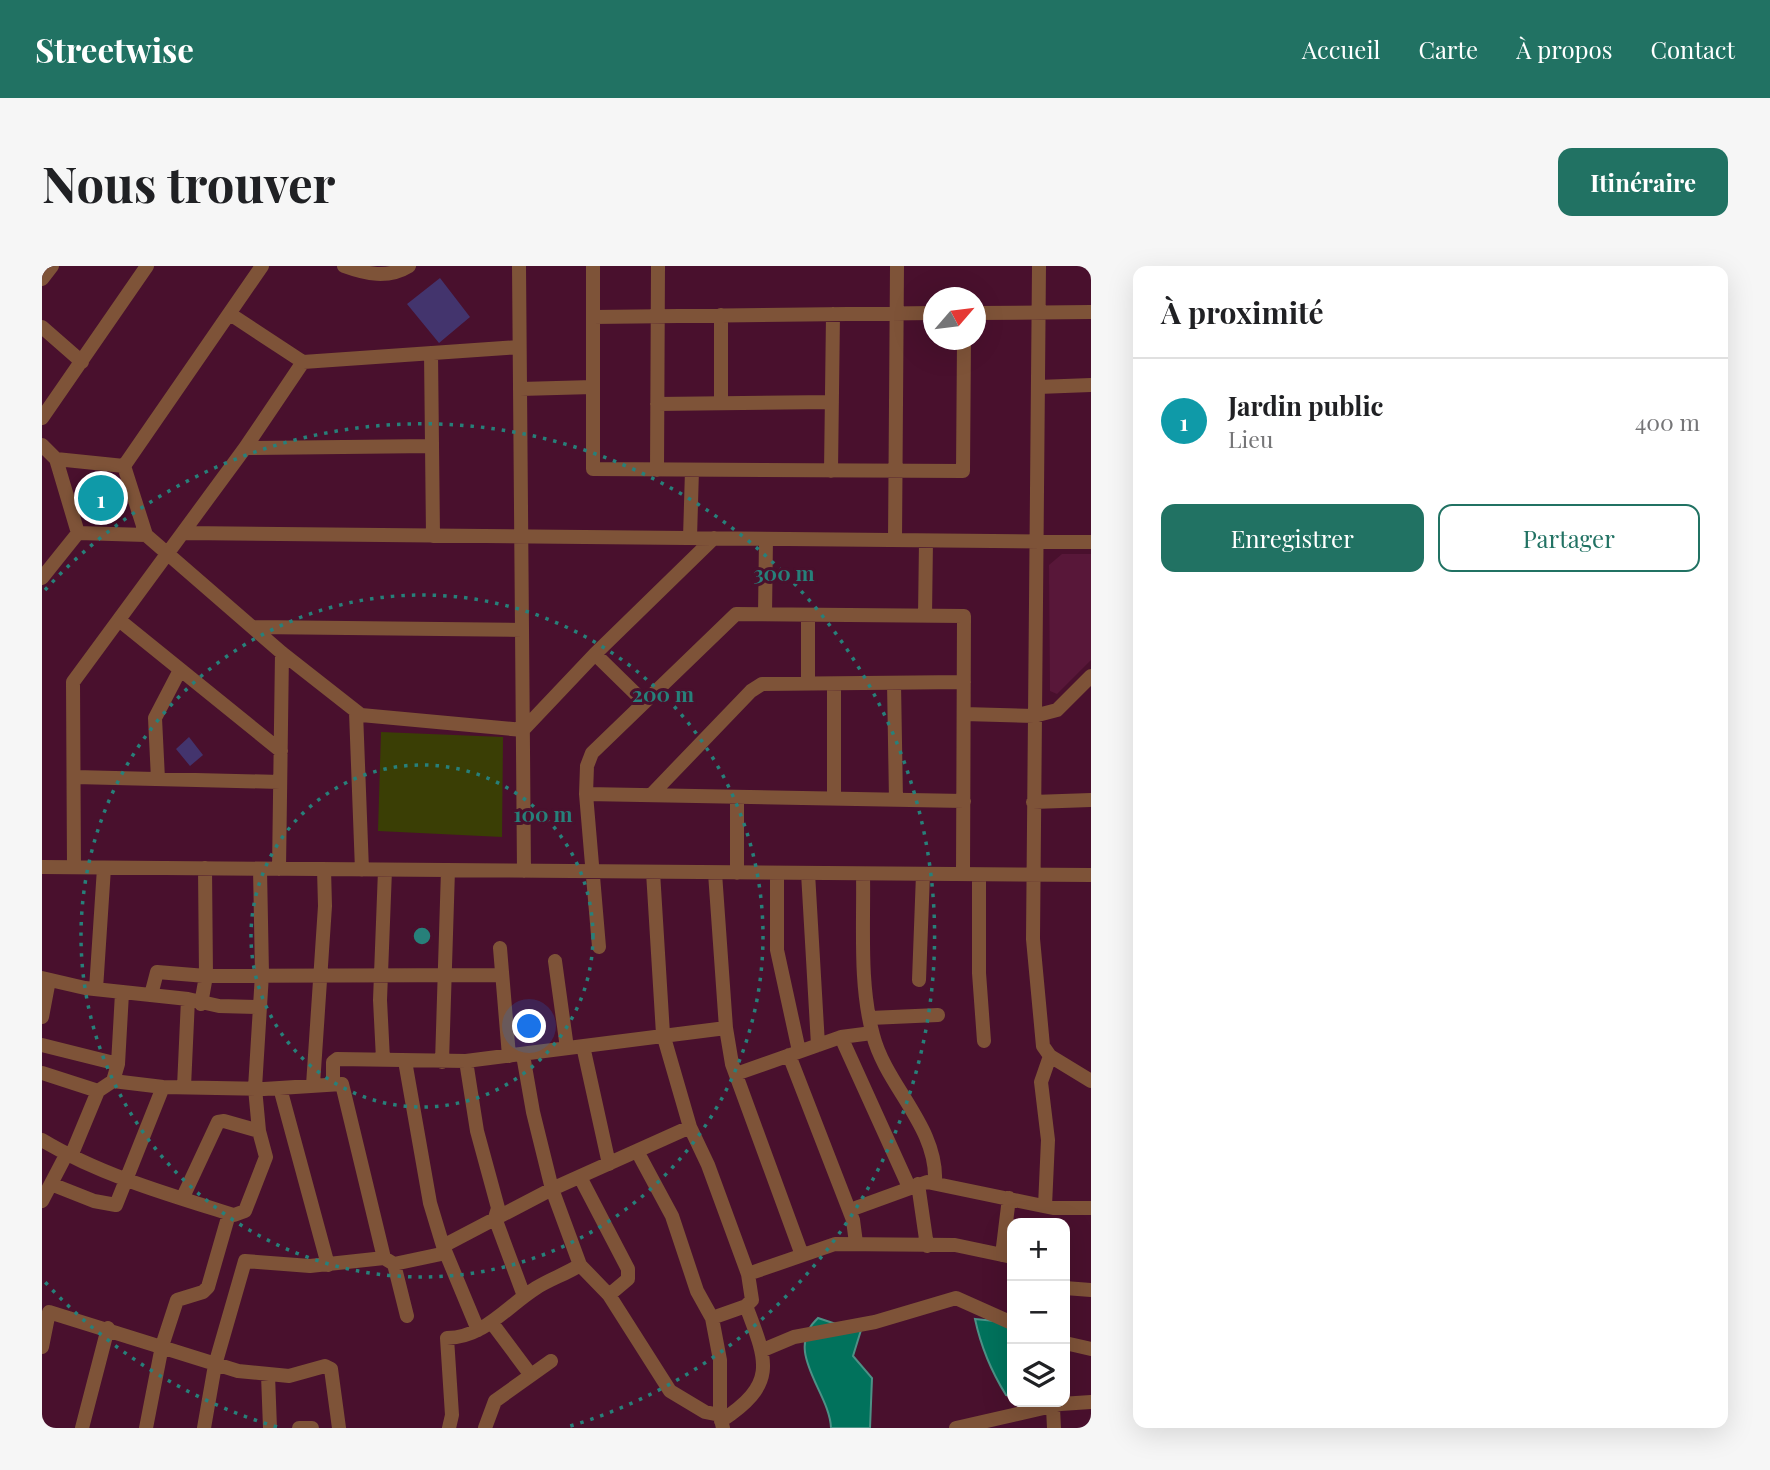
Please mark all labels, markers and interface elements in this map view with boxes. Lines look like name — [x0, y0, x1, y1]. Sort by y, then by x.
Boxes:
text: Streetwise — [35, 27, 194, 71]
text: Accueil — [1302, 33, 1380, 65]
text: Carte — [1418, 33, 1478, 65]
text: À propos — [1516, 33, 1612, 65]
text: Contact — [1650, 33, 1735, 65]
button: Itinéraire — [1558, 148, 1728, 216]
text: Nous trouver — [42, 150, 335, 215]
north arrow — [923, 287, 986, 350]
text: À proximité — [1161, 292, 1324, 332]
text: Jardin public — [1228, 388, 1383, 423]
text: 1 — [1180, 406, 1188, 437]
text: 400 m — [1635, 406, 1700, 437]
text: Lieu — [1228, 423, 1273, 454]
pin: 1 — [78, 472, 124, 524]
button: Enregistrer — [1161, 504, 1424, 572]
button: Partager — [1438, 504, 1700, 572]
text: 300 m — [753, 558, 815, 586]
text: 200 m — [632, 679, 694, 707]
text: 100 m — [513, 799, 573, 827]
centre of rings — [410, 924, 434, 948]
your location — [512, 1009, 546, 1043]
map controls — [1007, 1218, 1070, 1407]
button: + — [1007, 1218, 1070, 1281]
button: − — [1007, 1281, 1070, 1344]
button: layers — [1007, 1344, 1070, 1407]

